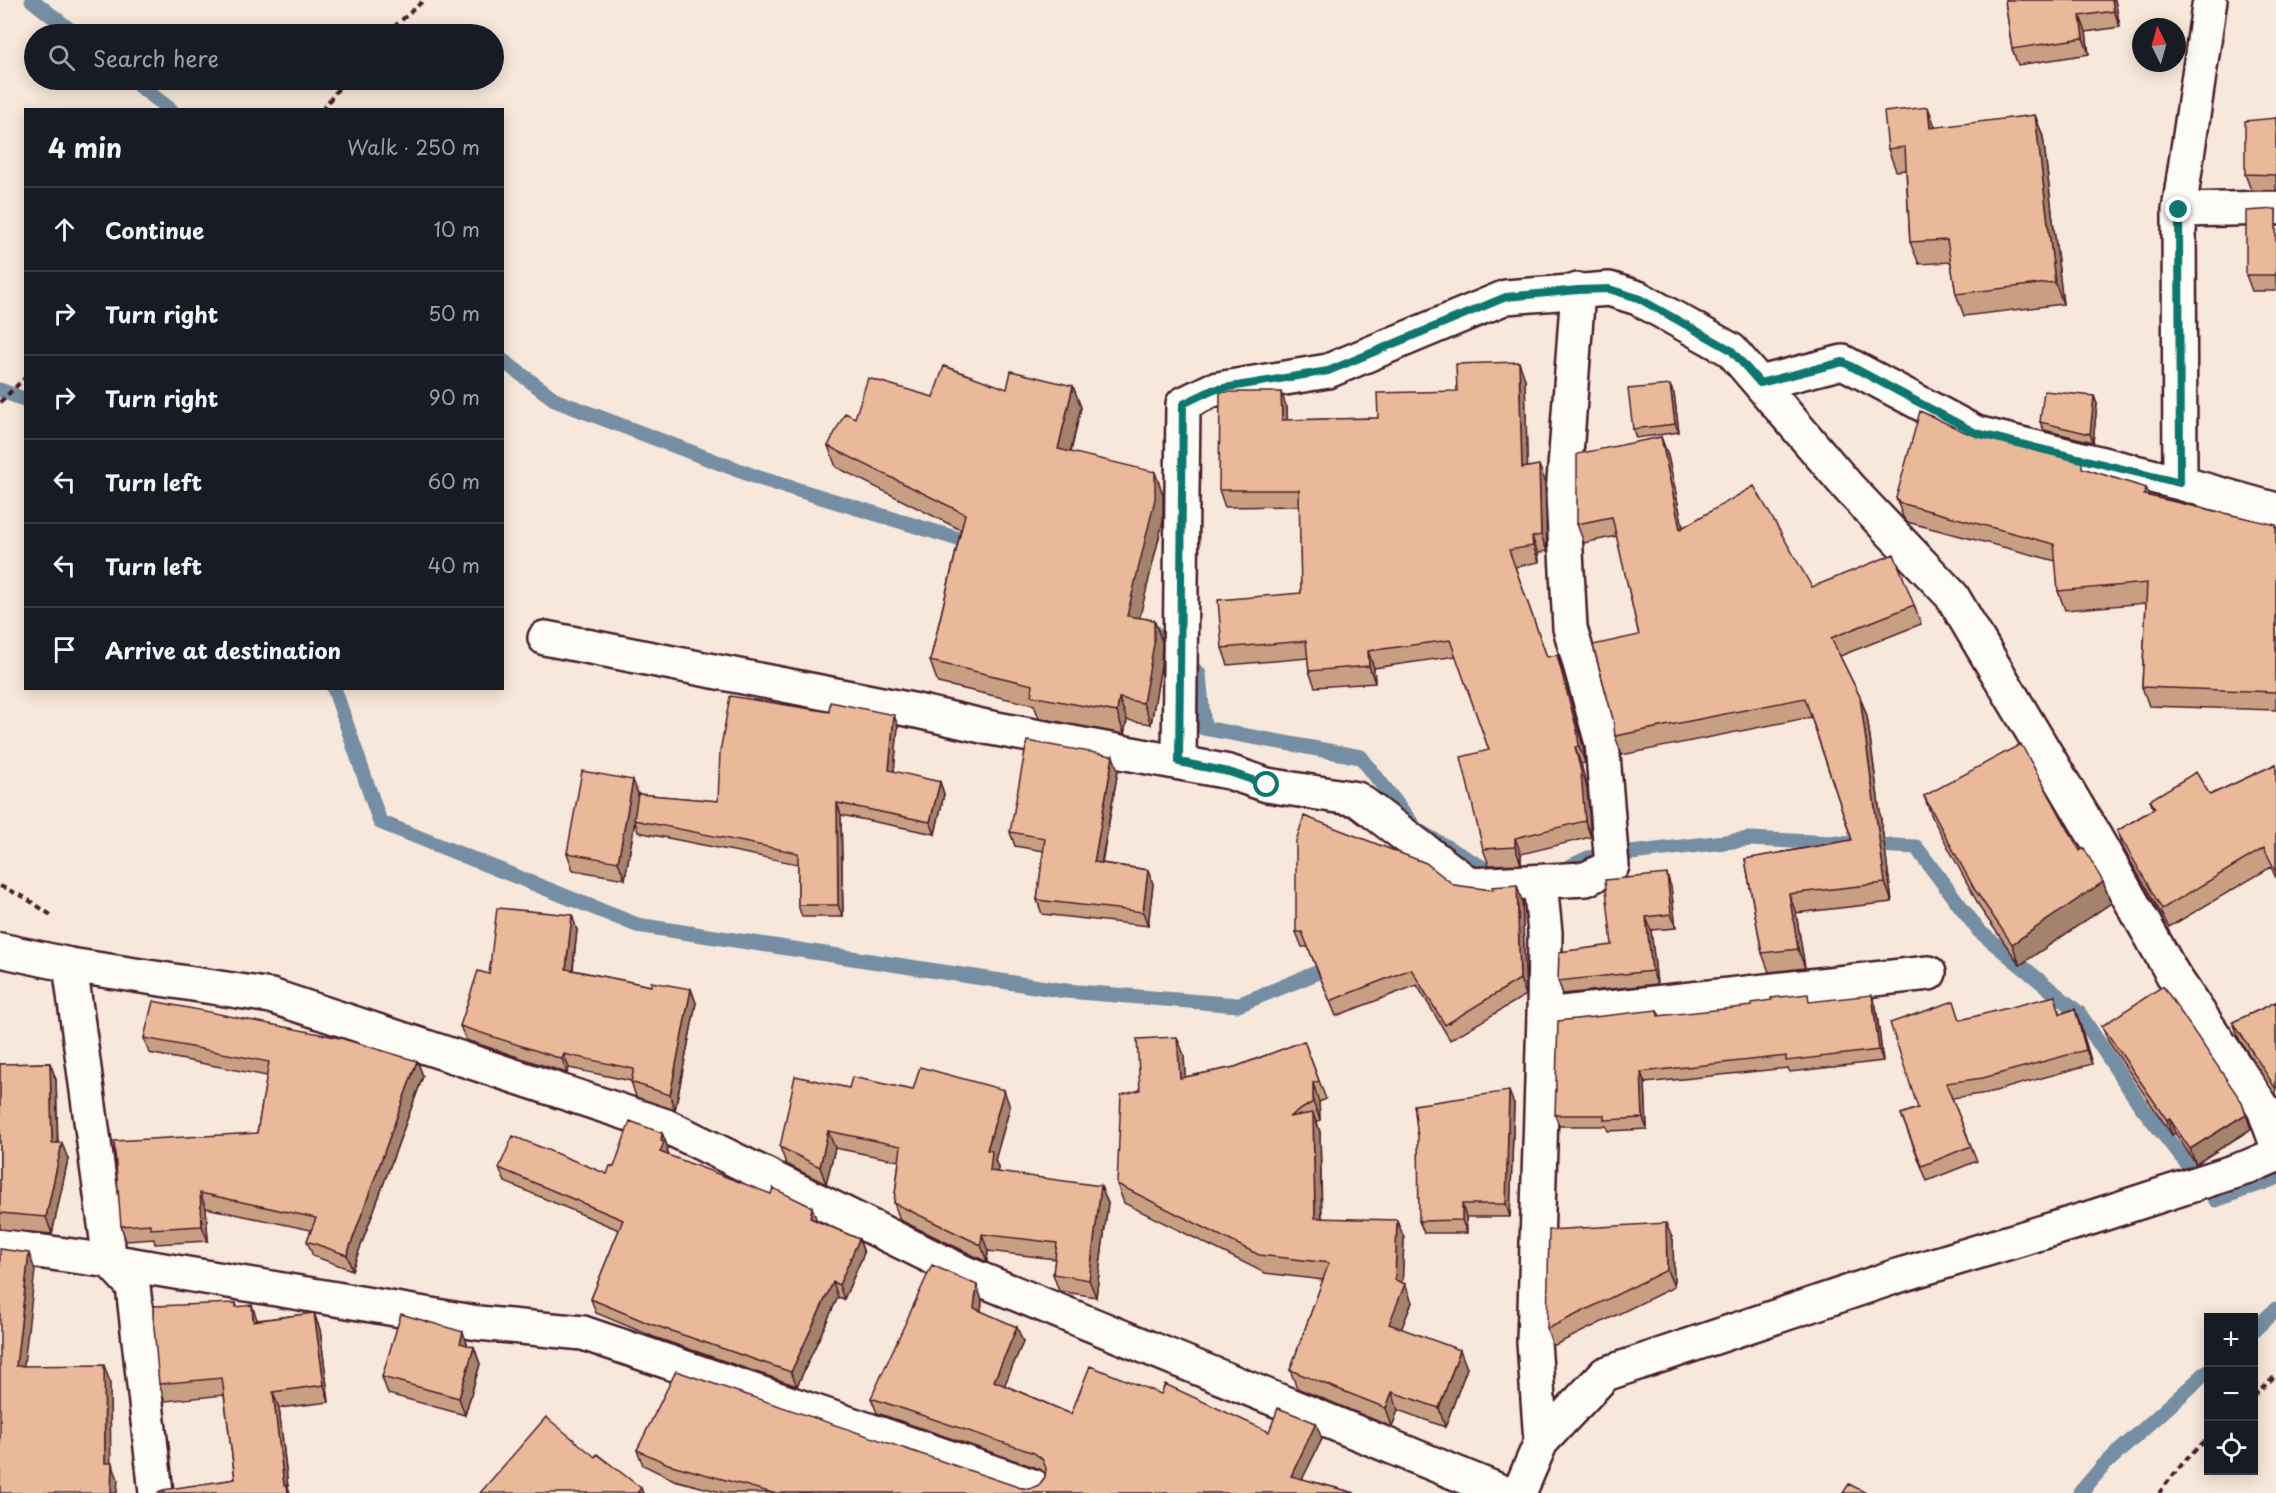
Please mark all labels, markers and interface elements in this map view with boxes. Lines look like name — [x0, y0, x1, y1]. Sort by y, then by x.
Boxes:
north arrow — [2132, 18, 2186, 72]
search box — [24, 24, 504, 90]
icon: search — [45, 41, 78, 74]
text: Search here — [93, 41, 219, 74]
text: 4 min — [48, 128, 122, 167]
text: Walk · 250 m — [347, 132, 480, 162]
route end — [2165, 196, 2191, 222]
icon: ahead — [48, 213, 81, 246]
text: Continue — [105, 213, 204, 246]
text: 10 m — [433, 214, 480, 244]
icon: right — [48, 297, 81, 330]
text: Turn right — [105, 297, 218, 330]
text: 50 m — [428, 298, 480, 328]
icon: right — [48, 381, 81, 414]
text: Turn right — [105, 381, 218, 414]
text: 90 m — [429, 382, 480, 412]
icon: left — [48, 465, 81, 498]
text: Turn left — [105, 465, 202, 498]
text: 60 m — [428, 466, 480, 496]
icon: left — [48, 549, 81, 582]
text: Turn left — [105, 549, 202, 582]
text: 40 m — [428, 550, 480, 580]
icon: arrive — [48, 633, 81, 666]
text: Arrive at destination — [105, 633, 341, 666]
route start — [1253, 771, 1279, 797]
map controls — [2204, 1313, 2258, 1475]
button: + — [2204, 1313, 2258, 1367]
button: − — [2204, 1367, 2258, 1421]
button: locate — [2204, 1421, 2258, 1475]

